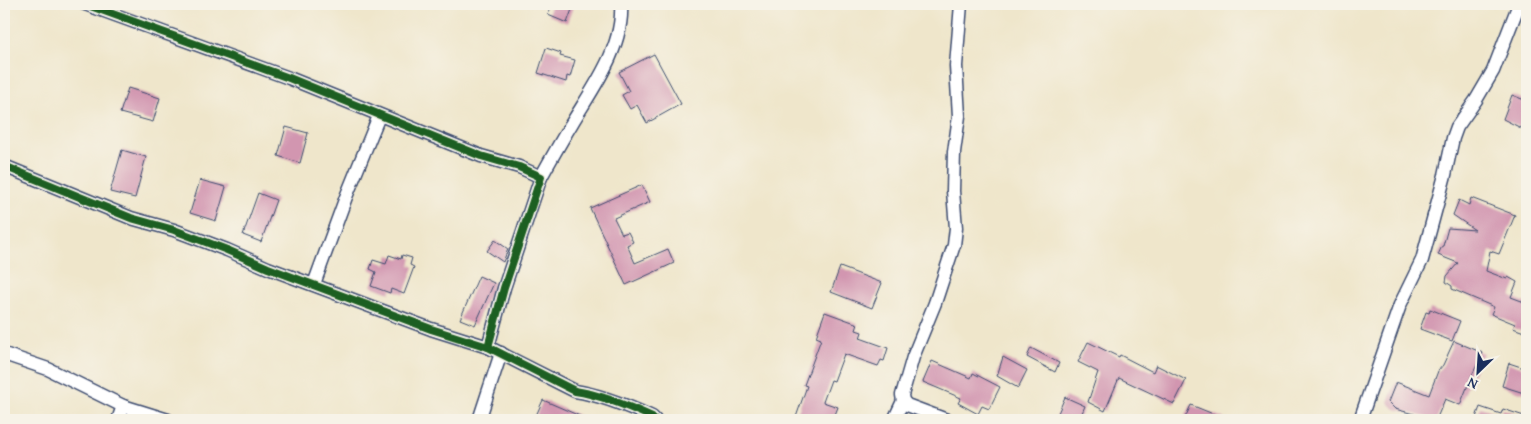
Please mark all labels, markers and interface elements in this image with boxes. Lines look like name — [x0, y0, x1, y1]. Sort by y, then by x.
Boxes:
north arrow — [1454, 346, 1504, 396]
text: N — [1463, 372, 1481, 395]

